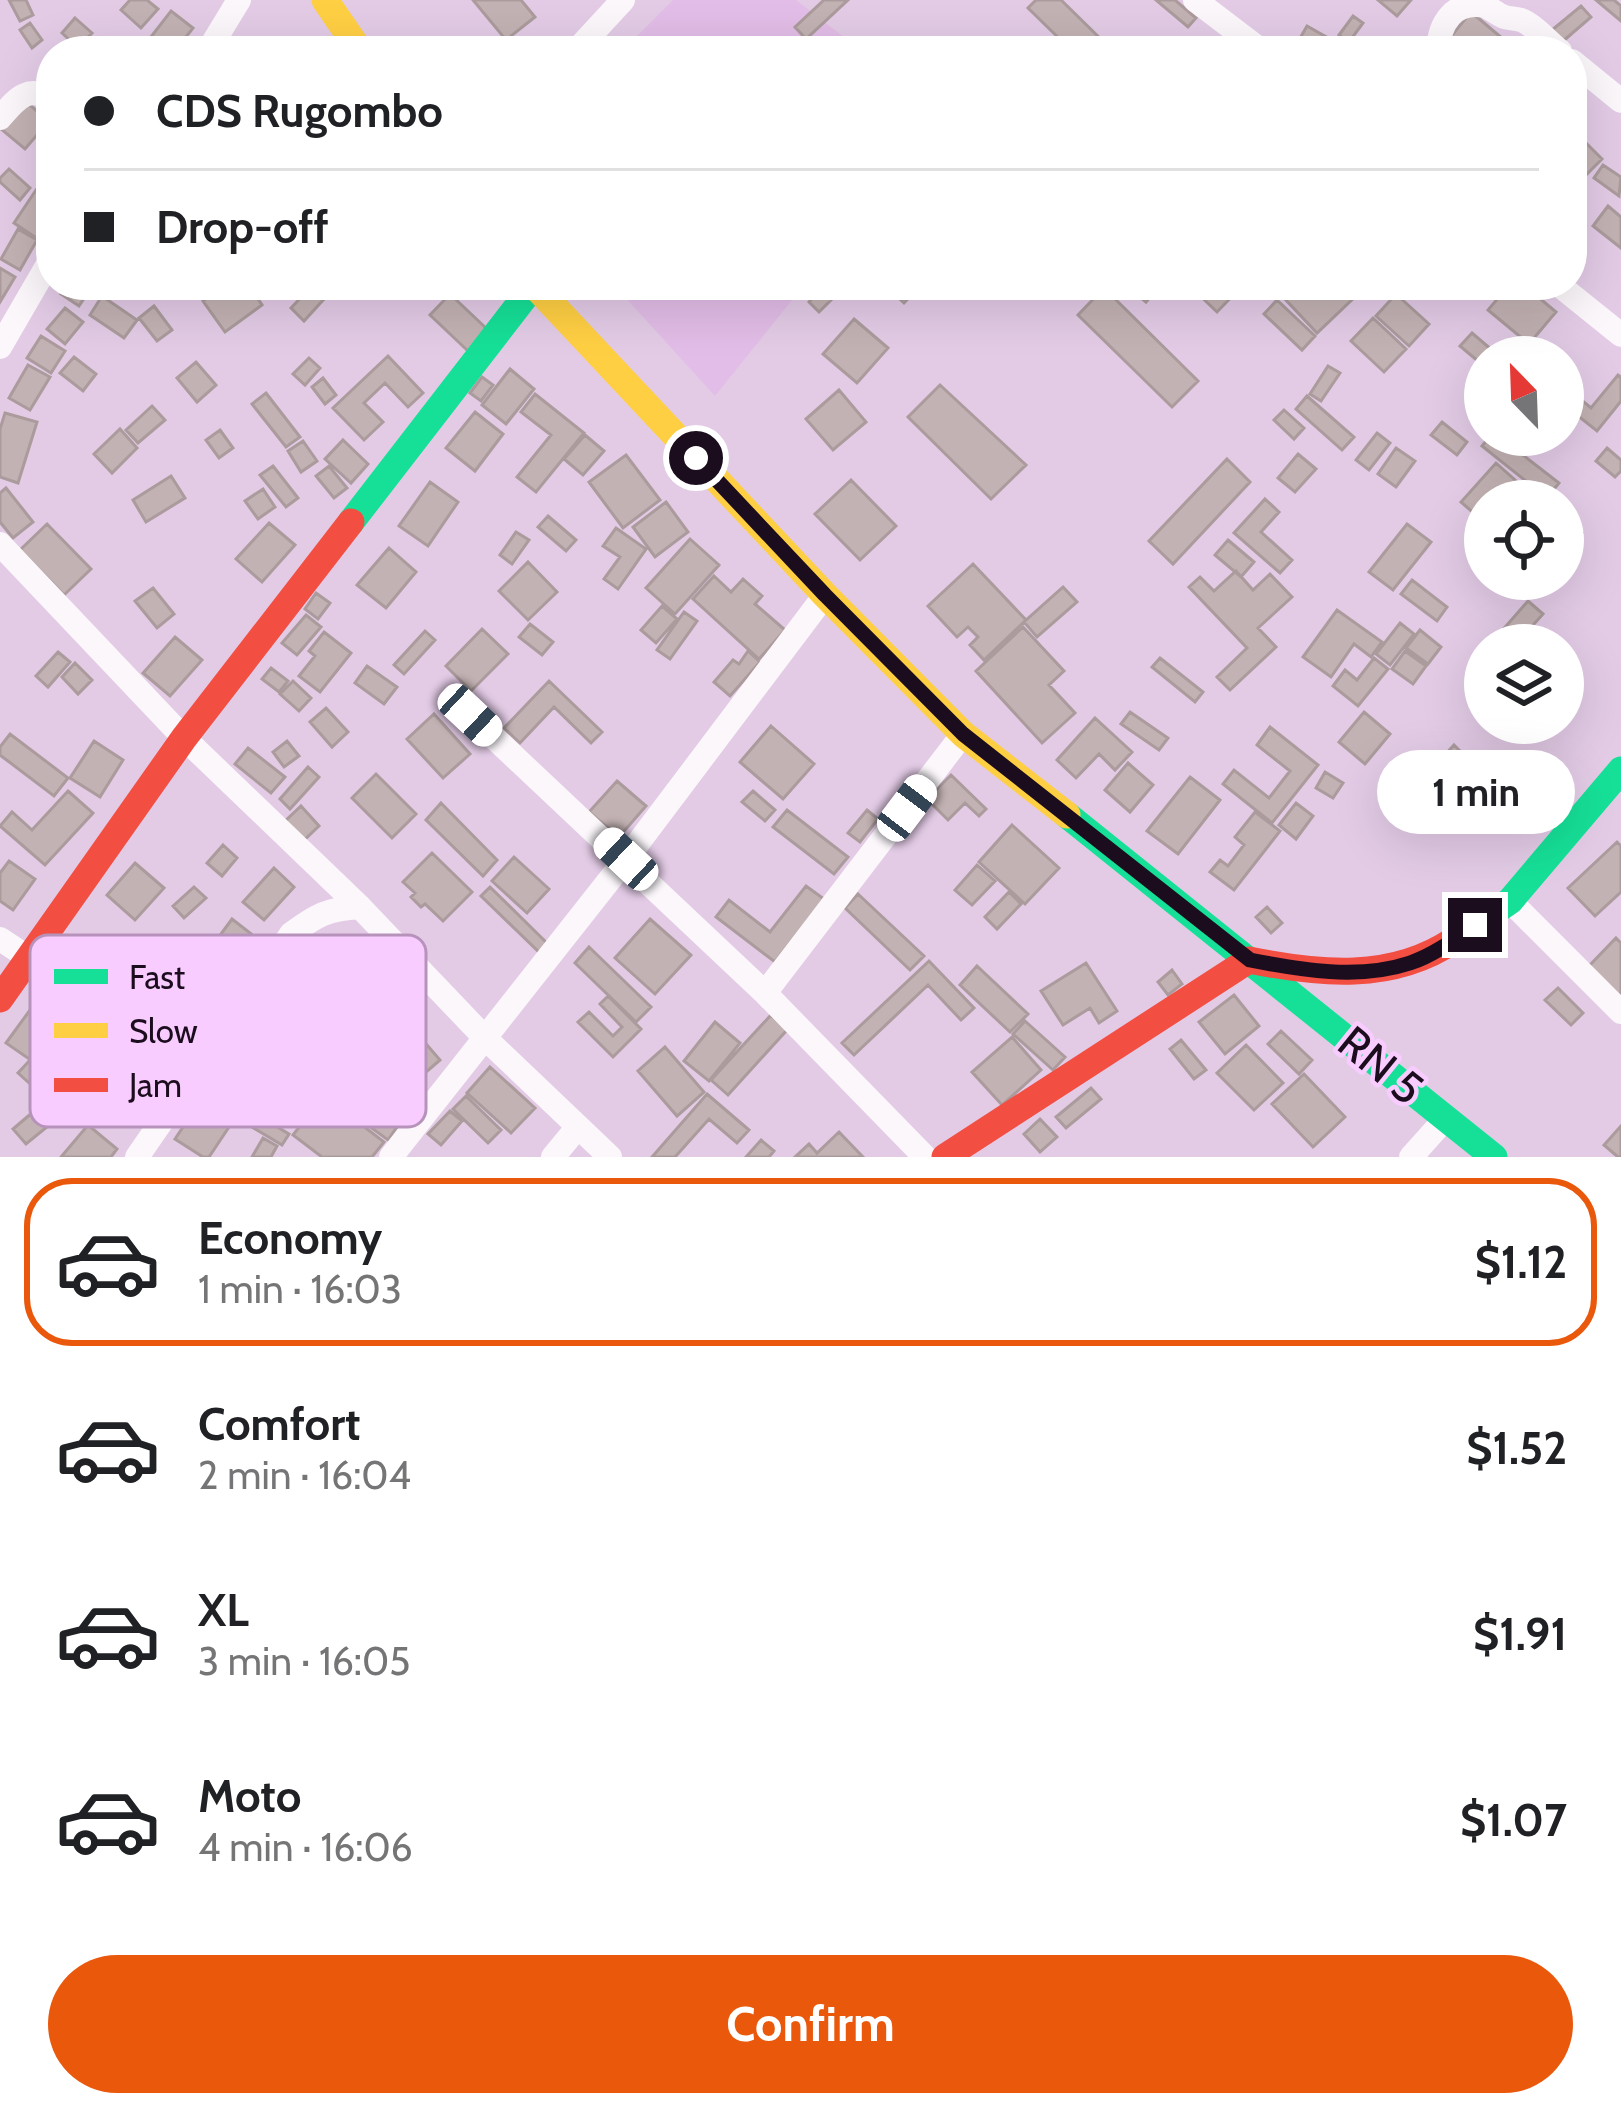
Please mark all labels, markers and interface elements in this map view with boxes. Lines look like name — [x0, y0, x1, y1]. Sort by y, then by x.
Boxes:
text: CDS Rugombo — [156, 84, 443, 138]
text: Drop-off — [156, 200, 329, 254]
north arrow — [1464, 336, 1584, 456]
map controls — [1464, 336, 1584, 744]
route start — [669, 431, 723, 485]
button: locate — [1464, 480, 1584, 600]
button: layers — [1464, 624, 1584, 744]
car — [431, 677, 509, 753]
callout: 1 min — [1376, 751, 1574, 835]
car — [871, 768, 943, 848]
text: 1 min — [1432, 768, 1520, 816]
car — [587, 821, 665, 897]
route end — [1448, 898, 1502, 952]
legend — [30, 935, 426, 1127]
text: Fast — [129, 957, 185, 997]
text: Slow — [129, 1011, 198, 1051]
street label: RN 5 — [1328, 1015, 1434, 1115]
text: Jam — [128, 1065, 182, 1105]
icon: car — [54, 1208, 162, 1316]
text: Economy — [198, 1211, 382, 1265]
text: $1.12 — [1475, 1235, 1567, 1289]
text: 1 min · 16:03 — [198, 1265, 402, 1313]
icon: car — [54, 1394, 162, 1502]
text: Comfort — [198, 1397, 361, 1451]
text: $1.52 — [1466, 1421, 1567, 1475]
text: 2 min · 16:04 — [198, 1451, 411, 1499]
icon: car — [54, 1580, 162, 1688]
text: XL — [198, 1583, 249, 1637]
text: $1.91 — [1473, 1607, 1567, 1661]
text: 3 min · 16:05 — [198, 1637, 410, 1685]
icon: car — [54, 1766, 162, 1874]
text: Moto — [198, 1769, 301, 1823]
text: $1.07 — [1460, 1793, 1567, 1847]
text: 4 min · 16:06 — [198, 1823, 413, 1871]
button: Confirm — [48, 1955, 1573, 2093]

